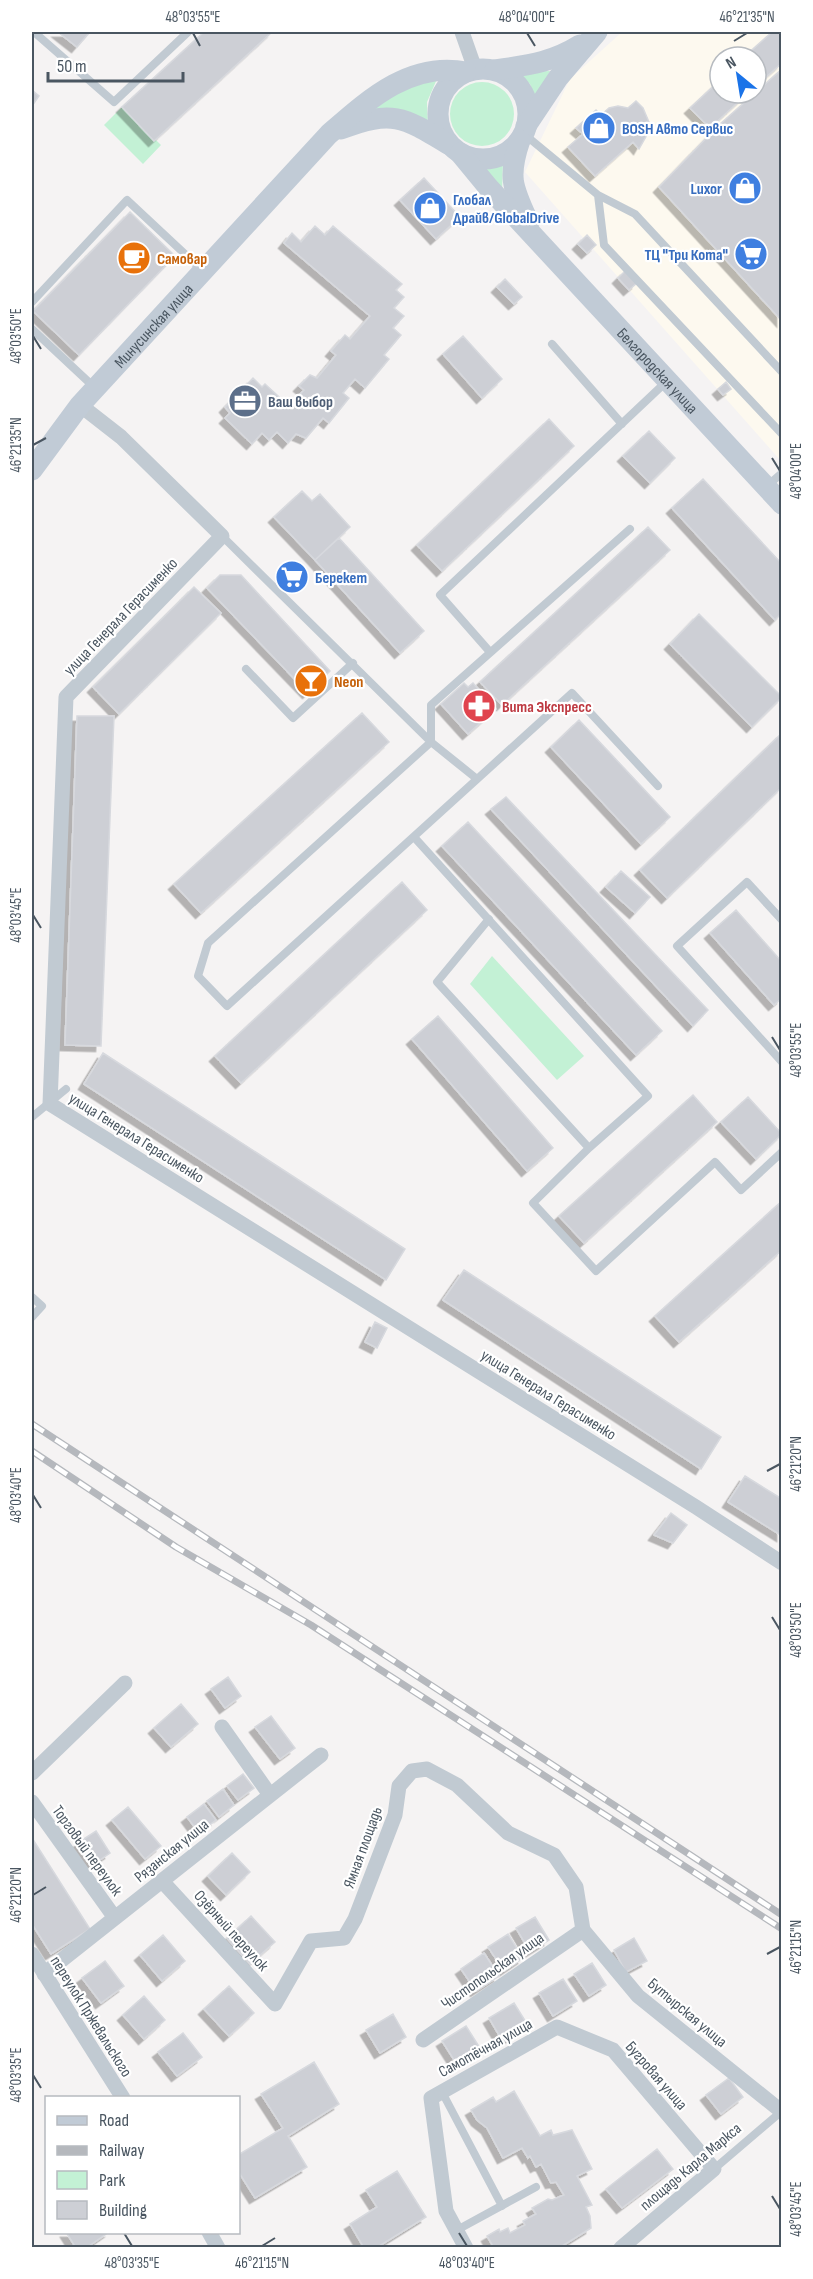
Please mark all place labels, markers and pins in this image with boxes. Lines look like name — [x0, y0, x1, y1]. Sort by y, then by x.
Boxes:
shop icon: BOSH Авто Сервис — [581, 110, 617, 146]
place label: BOSH Авто Сервис — [622, 120, 733, 139]
shop icon: Luxor — [727, 170, 763, 206]
place label: Luxor — [690, 180, 722, 199]
shop icon: Глобал Драйв/GlobalDrive — [412, 190, 448, 226]
place label: Глобал Драйв/GlobalDrive — [453, 191, 560, 228]
supermarket icon: ТЦ "Три Кота" — [733, 236, 769, 272]
cafe icon: Самовар — [116, 240, 152, 276]
place label: ТЦ "Три Кота" — [644, 246, 728, 265]
place label: Самовар — [157, 250, 207, 269]
office icon: Ваш выбор — [227, 383, 263, 419]
place label: Ваш выбор — [268, 393, 333, 412]
supermarket icon: Берекет — [274, 559, 310, 595]
place label: Берекет — [315, 569, 367, 588]
bar icon: Neon — [293, 663, 329, 699]
place label: Neon — [334, 673, 363, 692]
pharmacy icon: Вита Экспресс — [461, 688, 497, 724]
place label: Вита Экспресс — [502, 698, 592, 717]

